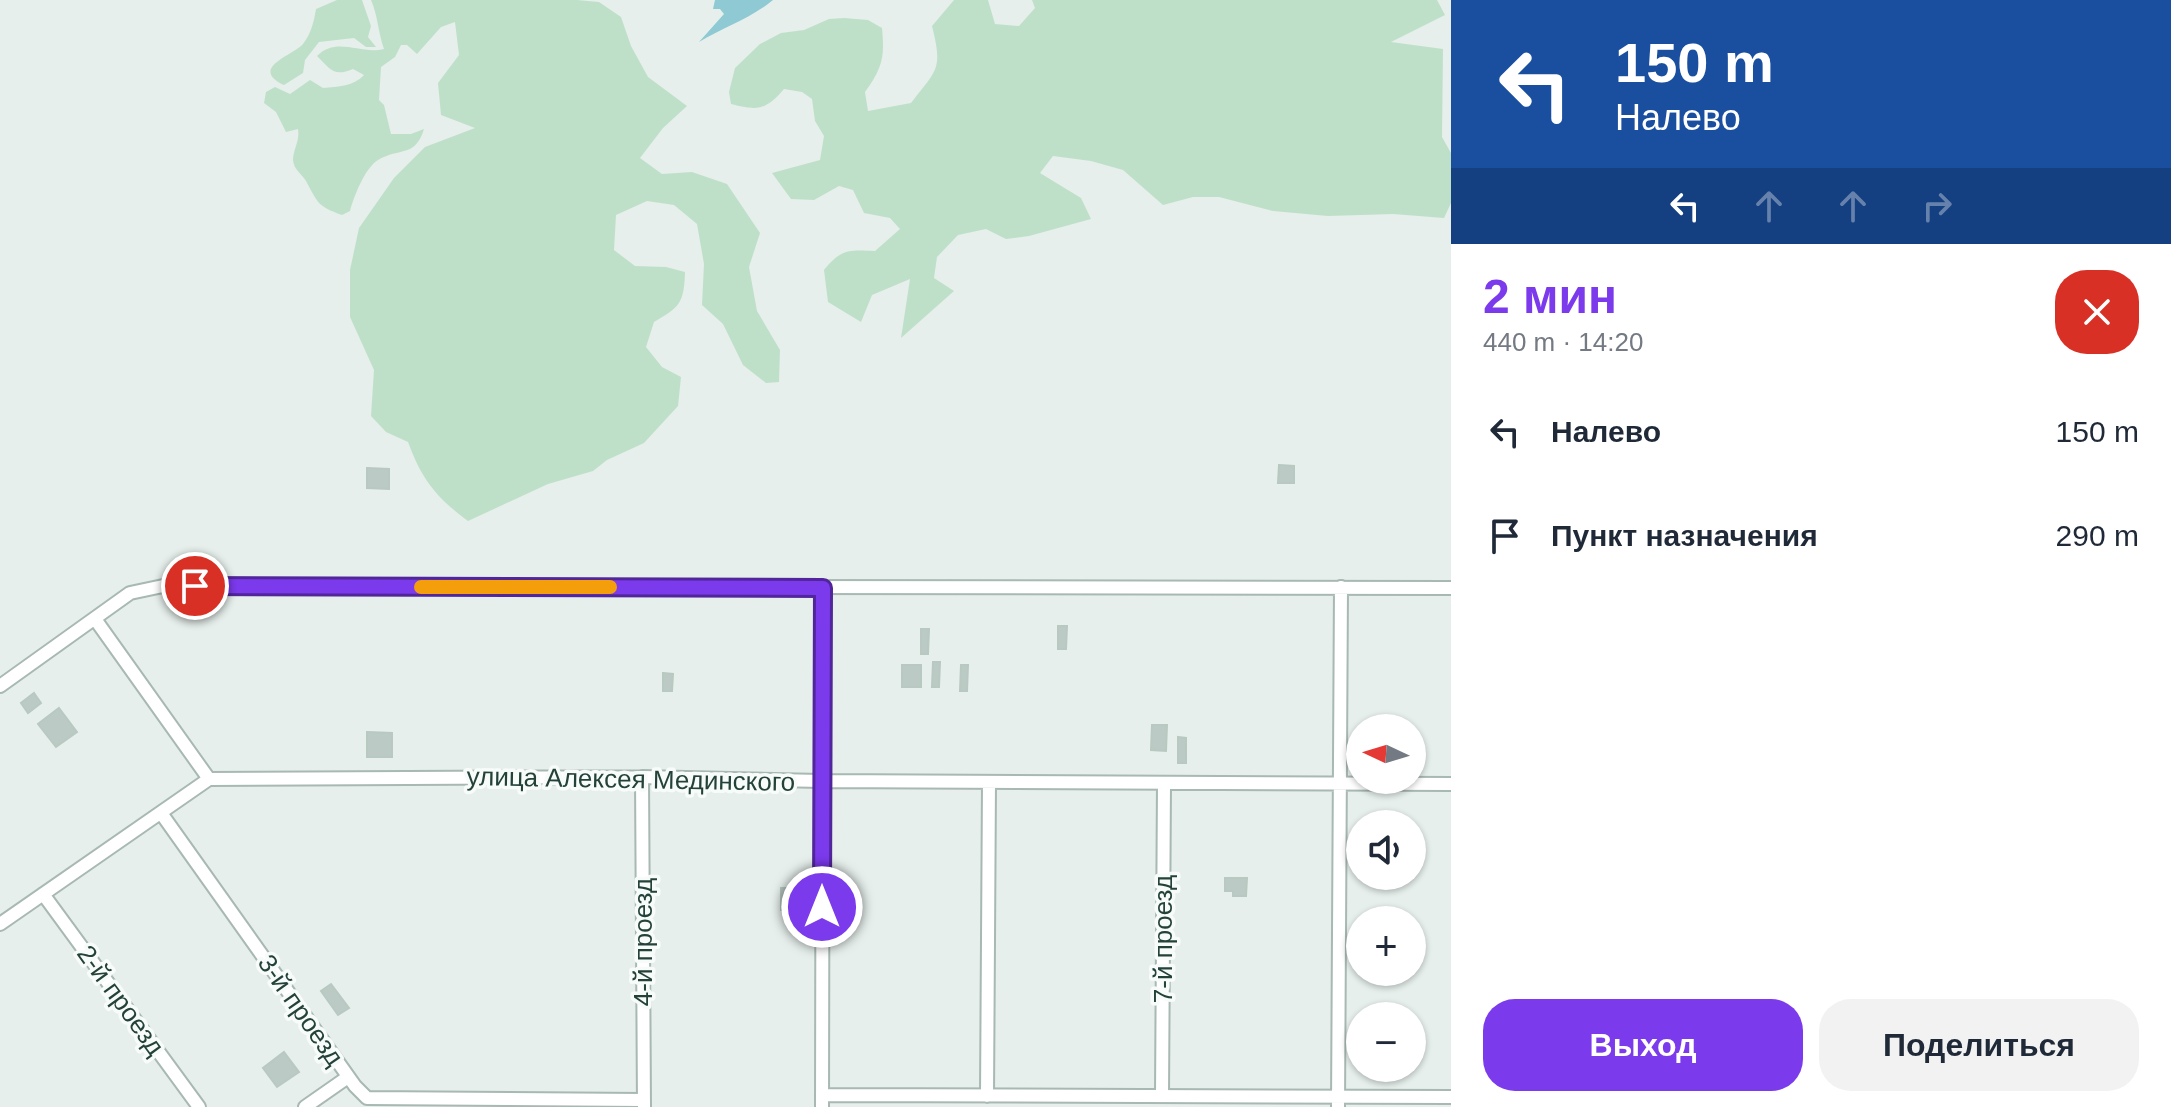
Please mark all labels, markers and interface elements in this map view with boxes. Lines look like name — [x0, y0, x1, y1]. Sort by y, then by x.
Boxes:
text: 150 m — [1615, 31, 1774, 94]
icon: left — [1483, 32, 1587, 136]
text: Налево — [1615, 97, 1741, 138]
icon: left — [1663, 184, 1707, 228]
icon: ahead — [1747, 184, 1791, 228]
icon: ahead — [1831, 184, 1875, 228]
icon: right — [1915, 184, 1959, 228]
text: 2 мин — [1483, 270, 1617, 323]
button: close — [2055, 270, 2139, 354]
text: 440 m · 14:20 — [1483, 327, 1643, 357]
icon: left — [1483, 410, 1527, 454]
text: Налево — [1551, 415, 1661, 448]
text: 150 m — [2056, 415, 2139, 448]
icon: arrive — [1483, 514, 1527, 558]
text: Пункт назначения — [1551, 519, 1818, 552]
text: 290 m — [2056, 519, 2139, 552]
pin — [161, 552, 229, 620]
icon: arrive — [173, 564, 217, 608]
north arrow — [1346, 714, 1426, 794]
map controls — [1346, 714, 1426, 1082]
street label: улица Алексея Мединского — [467, 761, 795, 797]
button: sound — [1346, 810, 1426, 890]
position arrow — [780, 865, 864, 949]
street label: 7-й проезд — [1148, 875, 1178, 1003]
street label: 4-й проезд — [628, 878, 658, 1006]
button: + — [1346, 906, 1426, 986]
street label: 2-й проезд — [71, 939, 171, 1061]
street label: 3-й проезд — [252, 949, 350, 1071]
button: Выход — [1483, 999, 1803, 1091]
button: Поделиться — [1819, 999, 2139, 1091]
button: − — [1346, 1002, 1426, 1082]

